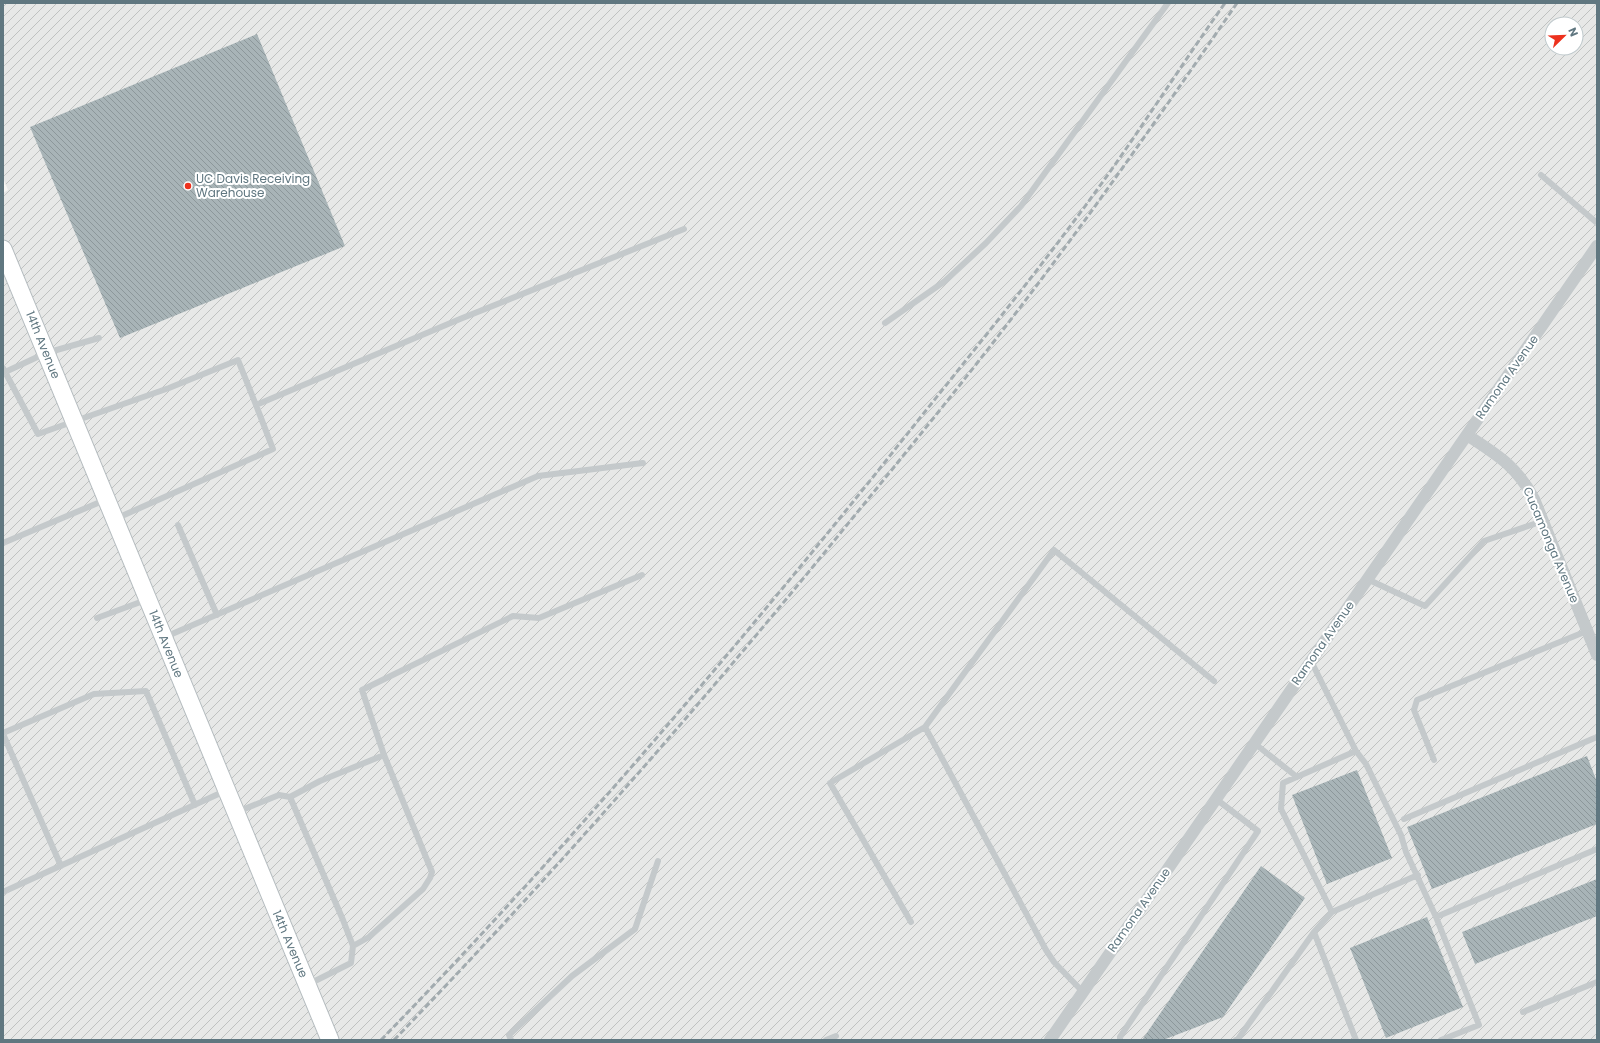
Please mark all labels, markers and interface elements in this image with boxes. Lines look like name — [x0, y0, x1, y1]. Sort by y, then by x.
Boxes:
north arrow — [1544, 16, 1584, 56]
text: N — [1564, 25, 1582, 39]
place label: UC Davis Receiving Warehouse — [196, 170, 310, 201]
marker: UC Davis Receiving Warehouse — [183, 181, 193, 191]
street label: 14th Avenue — [22, 308, 65, 381]
street label: Ramona Avenue — [1471, 331, 1542, 422]
street label: Cucamonga Avenue — [1519, 484, 1584, 605]
street label: Ramona Avenue — [1287, 597, 1358, 688]
street label: 14th Avenue — [145, 607, 188, 680]
street label: Ramona Avenue — [1103, 864, 1174, 955]
street label: 14th Avenue — [269, 907, 312, 980]

